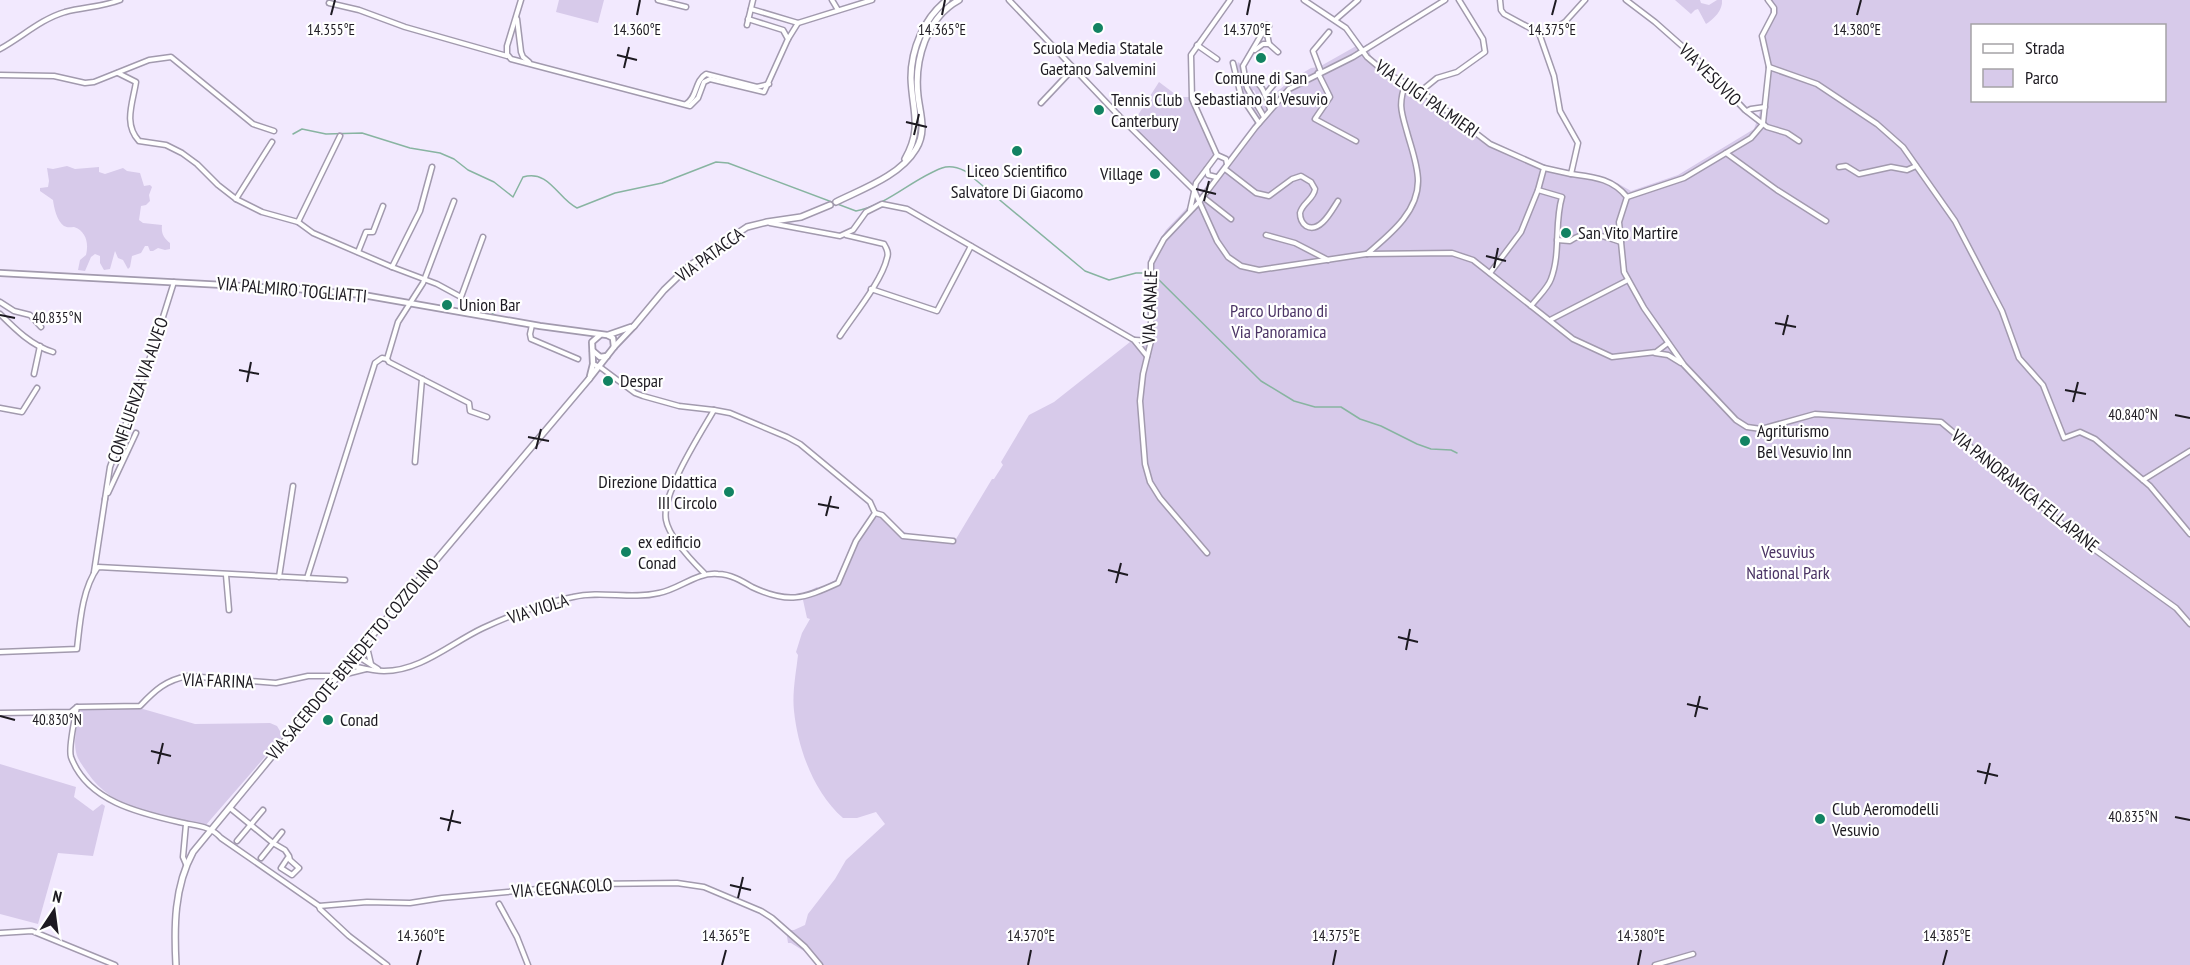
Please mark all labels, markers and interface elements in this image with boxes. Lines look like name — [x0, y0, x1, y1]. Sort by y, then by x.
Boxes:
text: 14.355°E — [307, 20, 355, 39]
text: 14.360°E — [613, 20, 661, 39]
text: 14.365°E — [918, 20, 966, 39]
text: 14.370°E — [1223, 20, 1271, 39]
text: 14.375°E — [1528, 20, 1576, 39]
text: 14.380°E — [1833, 20, 1881, 39]
marker: Scuola Media Statale Gaetano Salvemini — [1091, 21, 1105, 35]
legend — [1971, 24, 2166, 102]
place label: Scuola Media Statale Gaetano Salvemini — [1033, 36, 1163, 80]
text: Strada — [2025, 36, 2065, 59]
street label: VIA VESUVIO — [1673, 38, 1747, 111]
marker: Comune di San Sebastiano al Vesuvio — [1254, 51, 1268, 65]
street label: VIA LUIGI PALMIERI — [1370, 54, 1484, 143]
place label: Comune di San Sebastiano al Vesuvio — [1194, 66, 1328, 110]
text: Parco — [2025, 66, 2059, 89]
place label: Tennis Club Canterbury — [1111, 88, 1182, 132]
marker: Tennis Club Canterbury — [1092, 103, 1106, 117]
marker: Liceo Scientifico Salvatore Di Giacomo — [1010, 144, 1024, 158]
place label: Liceo Scientifico Salvatore Di Giacomo — [951, 159, 1083, 203]
place label: Village — [1099, 162, 1143, 185]
marker: Village — [1148, 167, 1162, 181]
place label: San Vito Martire — [1578, 221, 1678, 244]
street label: VIA PATACCA — [670, 222, 749, 288]
marker: San Vito Martire — [1559, 226, 1573, 240]
street label: VIA CANALE — [1137, 270, 1162, 345]
street label: VIA PALMIRO TOGLIATTI — [215, 271, 368, 308]
place label: Union Bar — [459, 293, 520, 316]
marker: Union Bar — [440, 298, 454, 312]
park label: Parco Urbano di Via Panoramica — [1230, 299, 1328, 343]
text: 40.835°N — [32, 308, 82, 327]
street label: CONFLUENZA VIA ALVEO — [102, 314, 173, 466]
place label: Despar — [620, 369, 663, 392]
marker: Despar — [601, 374, 615, 388]
text: 40.840°N — [2108, 405, 2158, 424]
place label: Agriturismo Bel Vesuvio Inn — [1757, 419, 1852, 463]
street label: VIA PANORAMICA FELLAPANE — [1946, 423, 2104, 557]
marker: Agriturismo Bel Vesuvio Inn — [1738, 434, 1752, 448]
place label: Direzione Didattica III Circolo — [598, 470, 717, 514]
marker: Direzione Didattica III Circolo — [722, 485, 736, 499]
place label: ex edificio Conad — [638, 530, 701, 574]
park label: Vesuvius National Park — [1746, 540, 1830, 584]
marker: ex edificio Conad — [619, 545, 633, 559]
street label: VIA SACERDOTE BENEDETTO COZZOLINO — [261, 553, 444, 765]
street label: VIA VIOLA — [504, 588, 571, 629]
street label: VIA FARINA — [181, 668, 255, 693]
place label: Conad — [340, 708, 378, 731]
text: 40.830°N — [32, 710, 82, 729]
marker: Conad — [321, 713, 335, 727]
place label: Club Aeromodelli Vesuvio — [1831, 797, 1939, 841]
text: 40.835°N — [2108, 807, 2158, 826]
marker: Club Aeromodelli Vesuvio — [1813, 812, 1827, 826]
street label: VIA CEGNACOLO — [510, 872, 613, 903]
north arrow — [24, 881, 84, 941]
text: N — [51, 886, 64, 907]
text: 14.360°E — [397, 926, 445, 945]
text: 14.365°E — [702, 926, 750, 945]
text: 14.370°E — [1007, 926, 1055, 945]
text: 14.375°E — [1312, 926, 1360, 945]
text: 14.380°E — [1617, 926, 1665, 945]
text: 14.385°E — [1923, 926, 1971, 945]

